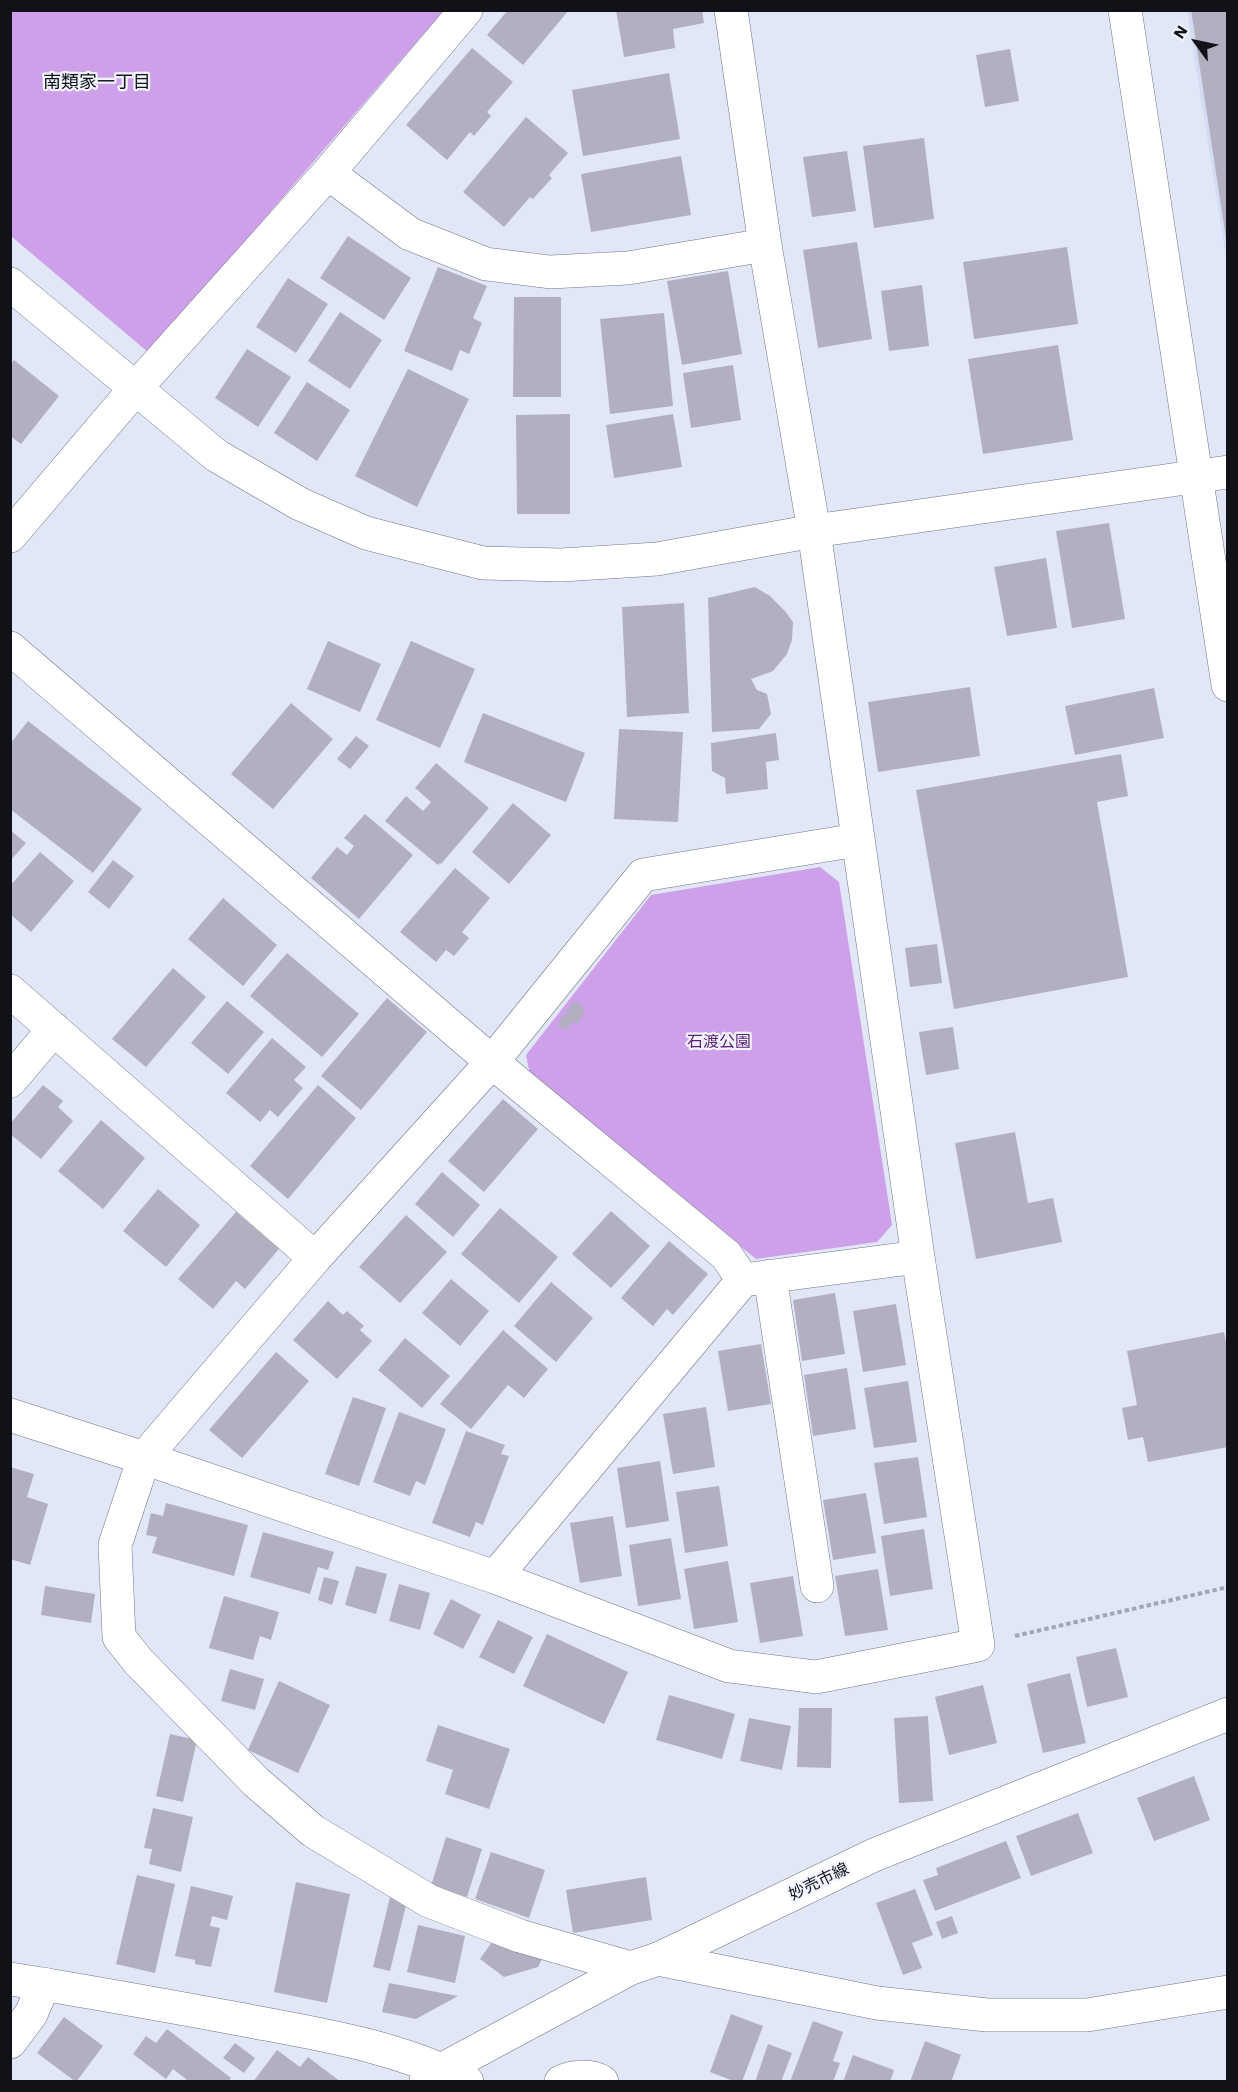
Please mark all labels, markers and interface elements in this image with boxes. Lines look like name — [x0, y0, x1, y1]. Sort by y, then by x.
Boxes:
north arrow — [1166, 12, 1226, 72]
text: N — [1169, 22, 1192, 42]
district label: 南類家一丁目 — [43, 72, 151, 94]
park label: 石渡公園 — [687, 1032, 751, 1052]
street label: 妙売市線 — [786, 1859, 852, 1905]

